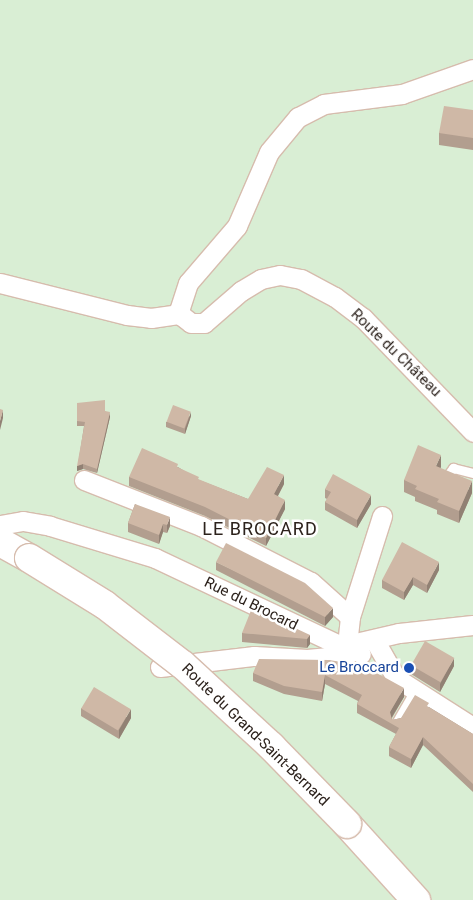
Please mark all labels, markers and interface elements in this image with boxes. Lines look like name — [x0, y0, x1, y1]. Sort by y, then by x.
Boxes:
street label: Route du Château — [347, 305, 445, 401]
district label: LE BROCARD — [201, 518, 319, 540]
street label: Rue du Brocard — [201, 574, 301, 634]
place label: Le Broccard — [319, 659, 399, 677]
street label: Route du Grand-Saint-Bernard — [178, 660, 332, 810]
marker: Le Broccard — [403, 662, 415, 674]

